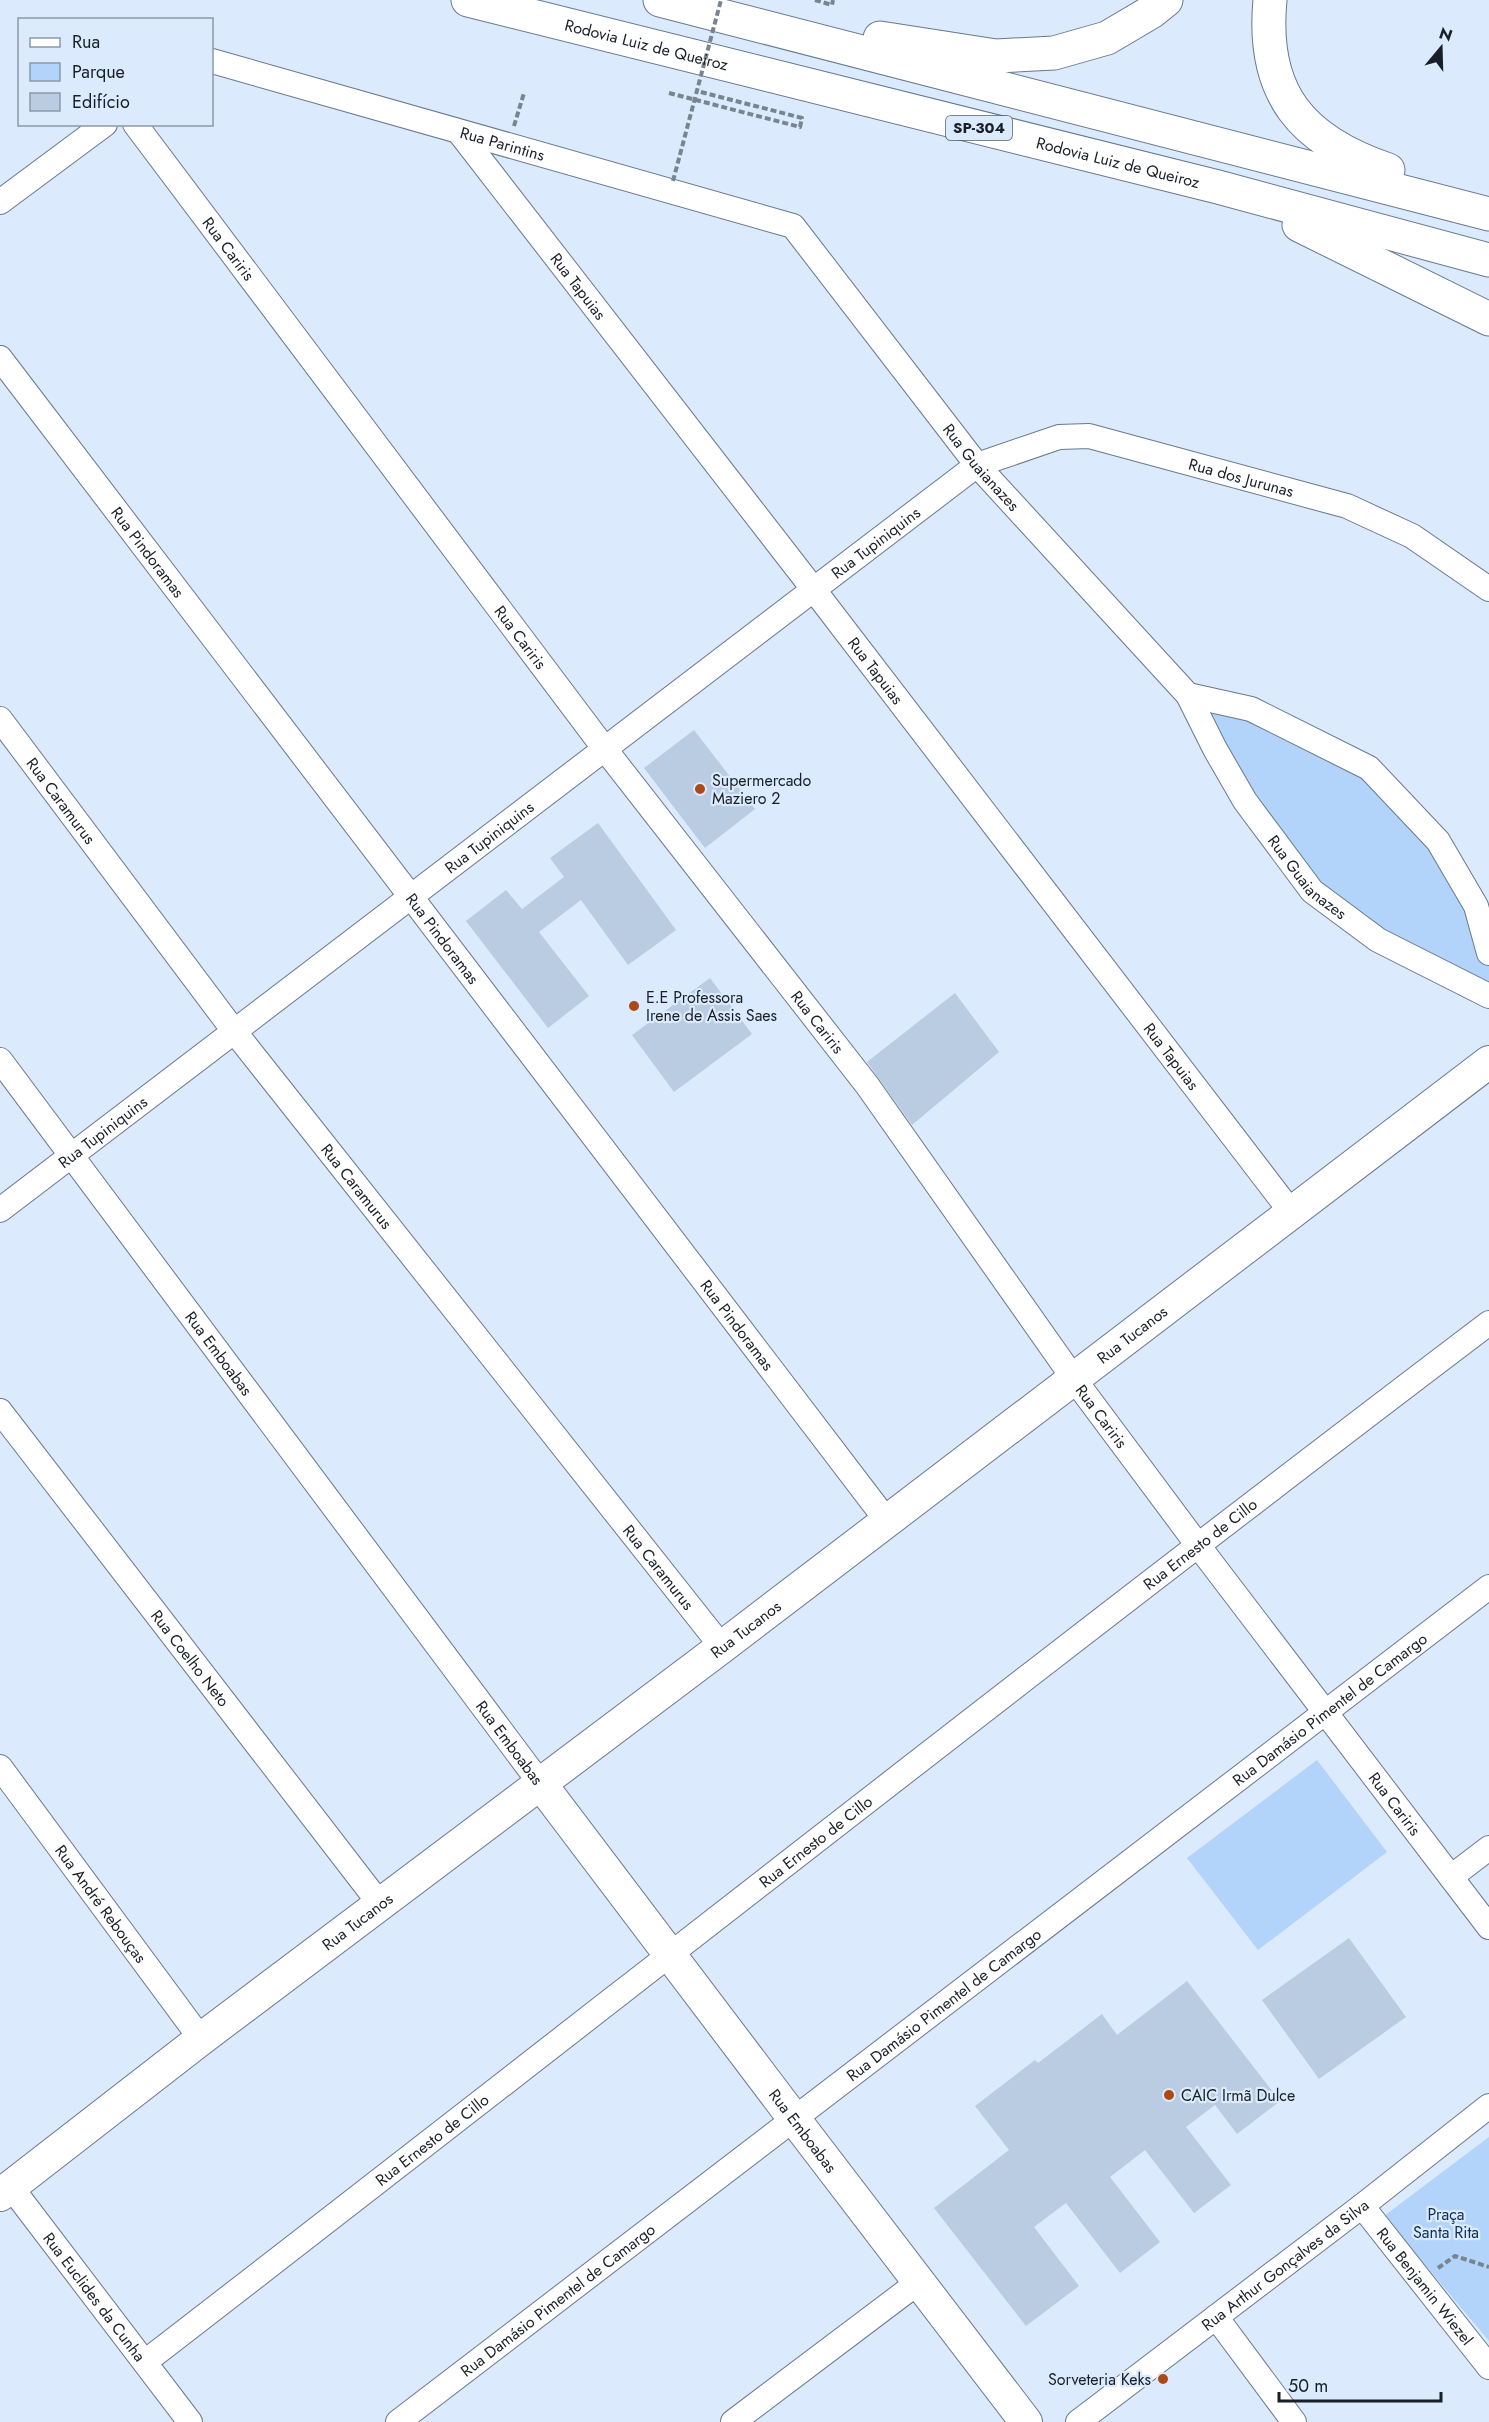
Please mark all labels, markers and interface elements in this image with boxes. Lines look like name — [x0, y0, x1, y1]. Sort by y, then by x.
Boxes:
street label: Rodovia Luiz de Queiroz — [562, 13, 731, 76]
legend — [18, 18, 213, 126]
north arrow — [1411, 18, 1471, 78]
text: N — [1436, 21, 1455, 47]
text: Rua — [72, 29, 100, 55]
text: Parque — [72, 59, 125, 85]
text: Edifício — [72, 89, 130, 115]
road number: SP-304 — [946, 116, 1012, 140]
street label: Rua Parintins — [458, 121, 547, 166]
street label: Rodovia Luiz de Queiroz — [1034, 131, 1203, 194]
street label: Rua Cariris — [197, 212, 260, 285]
street label: Rua Tapuias — [545, 248, 612, 325]
street label: Rua Guaianazes — [938, 419, 1025, 516]
street label: Rua dos Jurunas — [1186, 452, 1296, 502]
street label: Rua Tupiniquins — [826, 501, 925, 584]
street label: Rua Pindoramas — [106, 502, 190, 602]
street label: Rua Cariris — [489, 601, 552, 674]
street label: Rua Tapuias — [843, 632, 909, 709]
street label: Rua Caramurus — [21, 752, 101, 849]
place label: Supermercado Maziero 2 — [712, 769, 811, 810]
marker: Supermercado Maziero 2 — [693, 782, 707, 796]
street label: Rua Tupiniquins — [440, 796, 539, 879]
street label: Rua Guaianazes — [1263, 830, 1352, 925]
street label: Rua Pindoramas — [401, 888, 485, 989]
street label: Rua Cariris — [786, 985, 850, 1058]
place label: E.E Professora Irene de Assis Saes — [646, 986, 777, 1027]
marker: E.E Professora Irene de Assis Saes — [627, 999, 641, 1013]
street label: Rua Tapuias — [1138, 1018, 1205, 1095]
street label: Rua Tupiniquins — [53, 1090, 152, 1173]
street label: Rua Caramurus — [316, 1139, 398, 1234]
street label: Rua Pindoramas — [695, 1275, 780, 1375]
street label: Rua Tucanos — [1092, 1300, 1172, 1369]
street label: Rua Emboabas — [180, 1306, 258, 1400]
street label: Rua Cariris — [1070, 1379, 1133, 1453]
street label: Rua Ernesto de Cillo — [1138, 1492, 1262, 1595]
street label: Rua Caramurus — [618, 1520, 700, 1615]
street label: Rua Tucanos — [705, 1595, 786, 1663]
street label: Rua Coelho Neto — [146, 1605, 235, 1712]
street label: Rua Damásio Pimentel de Camargo — [1227, 1627, 1432, 1791]
street label: Rua Emboabas — [471, 1696, 549, 1790]
street label: Rua Cariris — [1363, 1767, 1427, 1840]
street label: Rua Ernesto de Cillo — [754, 1790, 877, 1893]
street label: Rua André Rebouças — [50, 1840, 152, 1967]
street label: Rua Tucanos — [317, 1887, 398, 1956]
street label: Rua Damásio Pimentel de Camargo — [841, 1922, 1046, 2086]
street label: Rua Emboabas — [764, 2084, 843, 2177]
place label: CAIC Irmã Dulce — [1181, 2084, 1295, 2107]
street label: Rua Ernesto de Cillo — [370, 2088, 494, 2191]
marker: CAIC Irmã Dulce — [1162, 2088, 1176, 2102]
street label: Rua Arthur Gonçalves da Silva — [1196, 2193, 1374, 2336]
park label: Praça Santa Rita — [1413, 2203, 1479, 2244]
street label: Rua Damásio Pimentel de Camargo — [455, 2218, 660, 2382]
street label: Rua Benjamin Wiezel — [1371, 2222, 1479, 2350]
street label: Rua Euclides da Cunha — [38, 2227, 151, 2366]
scale bar — [1279, 2365, 1441, 2403]
place label: Sorveteria Keks — [1048, 2368, 1151, 2391]
marker: Sorveteria Keks — [1156, 2372, 1170, 2386]
text: 50 m — [1288, 2373, 1328, 2399]

